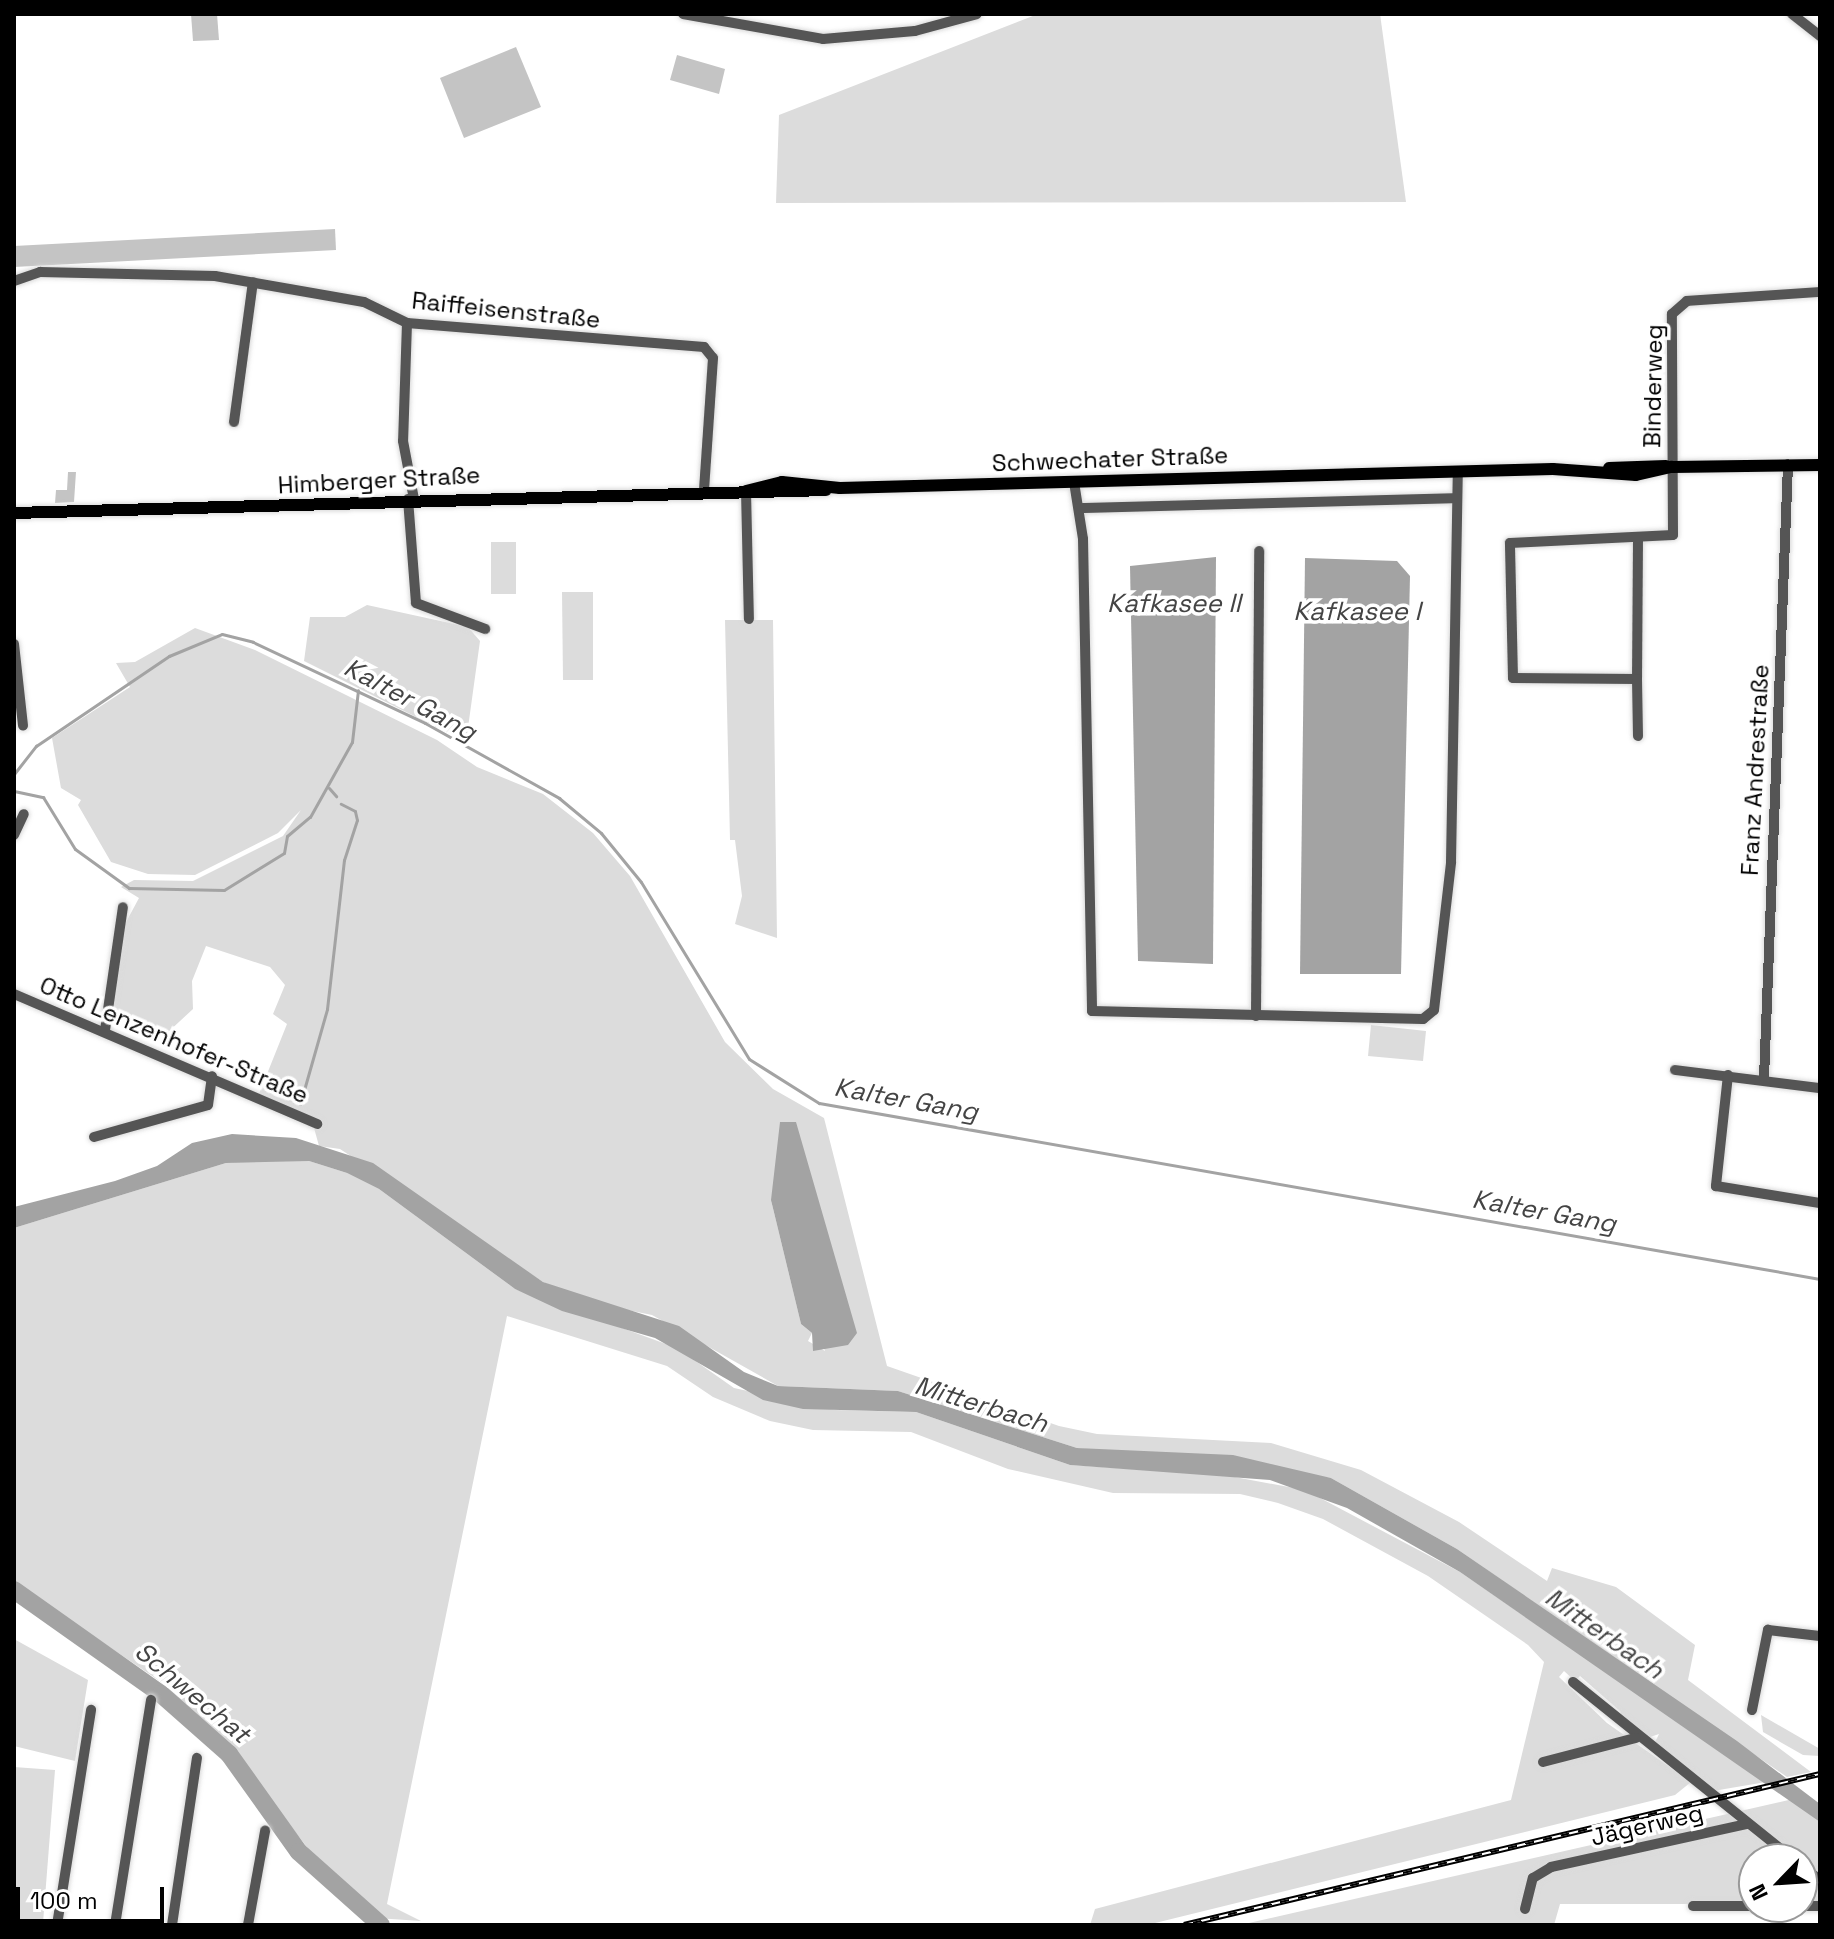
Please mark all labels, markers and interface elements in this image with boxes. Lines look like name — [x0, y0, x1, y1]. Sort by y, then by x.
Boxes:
street label: Raiffeisenstraße — [410, 286, 602, 334]
street label: Binderweg — [1638, 324, 1668, 448]
street label: Schwechater Straße — [991, 440, 1229, 478]
street label: Himberger Straße — [277, 460, 481, 500]
water label: Kafkasee II — [1107, 588, 1241, 620]
water label: Kafkasee I — [1293, 596, 1421, 628]
water label: Kalter Gang — [339, 652, 481, 748]
street label: Franz Andrestraße — [1735, 663, 1775, 877]
street label: Otto Lenzenhofer-Straße — [35, 970, 313, 1110]
water label: Kalter Gang — [832, 1072, 980, 1128]
water label: Kalter Gang — [1470, 1184, 1618, 1240]
water label: Mitterbach — [911, 1370, 1051, 1440]
water label: Mitterbach — [1539, 1582, 1669, 1686]
water label: Schwechat — [128, 1636, 256, 1750]
street label: Jägerweg — [1588, 1798, 1706, 1852]
north arrow — [1738, 1843, 1818, 1923]
scale bar — [20, 1871, 168, 1921]
text: N — [1742, 1880, 1774, 1905]
text: 100 m — [30, 1885, 98, 1916]

